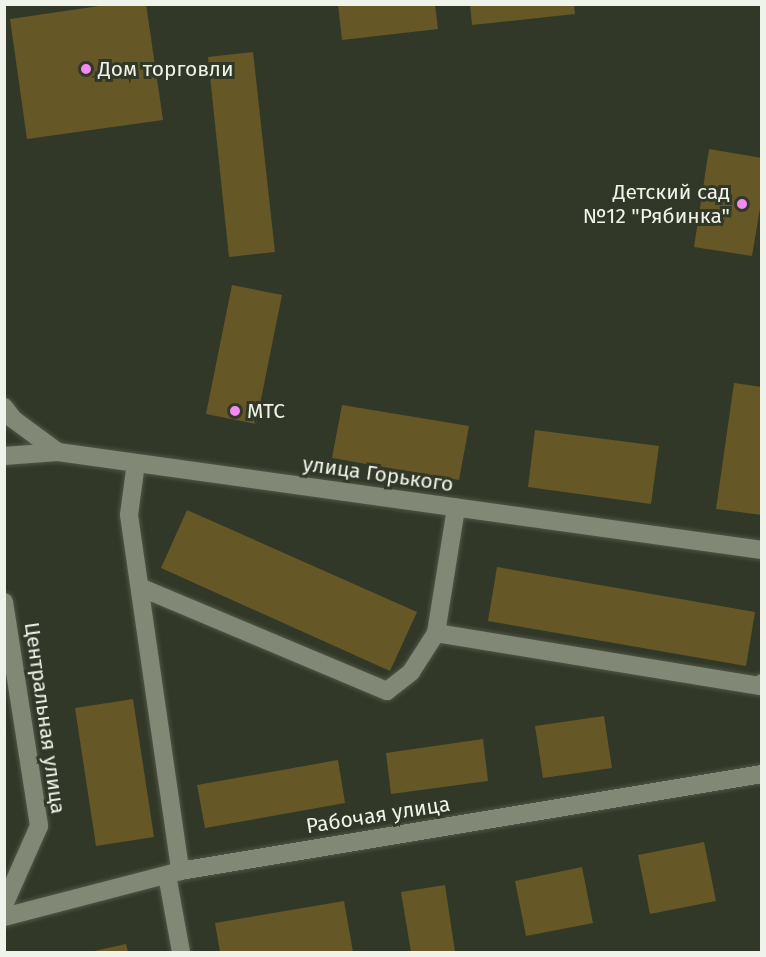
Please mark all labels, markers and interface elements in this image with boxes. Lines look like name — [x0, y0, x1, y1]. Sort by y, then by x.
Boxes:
place label: Дом торговли — [98, 56, 234, 82]
marker: Дом торговли — [79, 62, 93, 76]
place label: Детский сад №12 "Рябинка" — [583, 179, 730, 229]
marker: Детский сад №12 "Рябинка" — [735, 197, 749, 211]
place label: МТС — [247, 398, 285, 424]
marker: МТС — [228, 404, 242, 418]
street label: улица Горького — [301, 451, 455, 497]
street label: Центральная улица — [19, 620, 71, 816]
street label: Рабочая улица — [304, 791, 452, 839]

